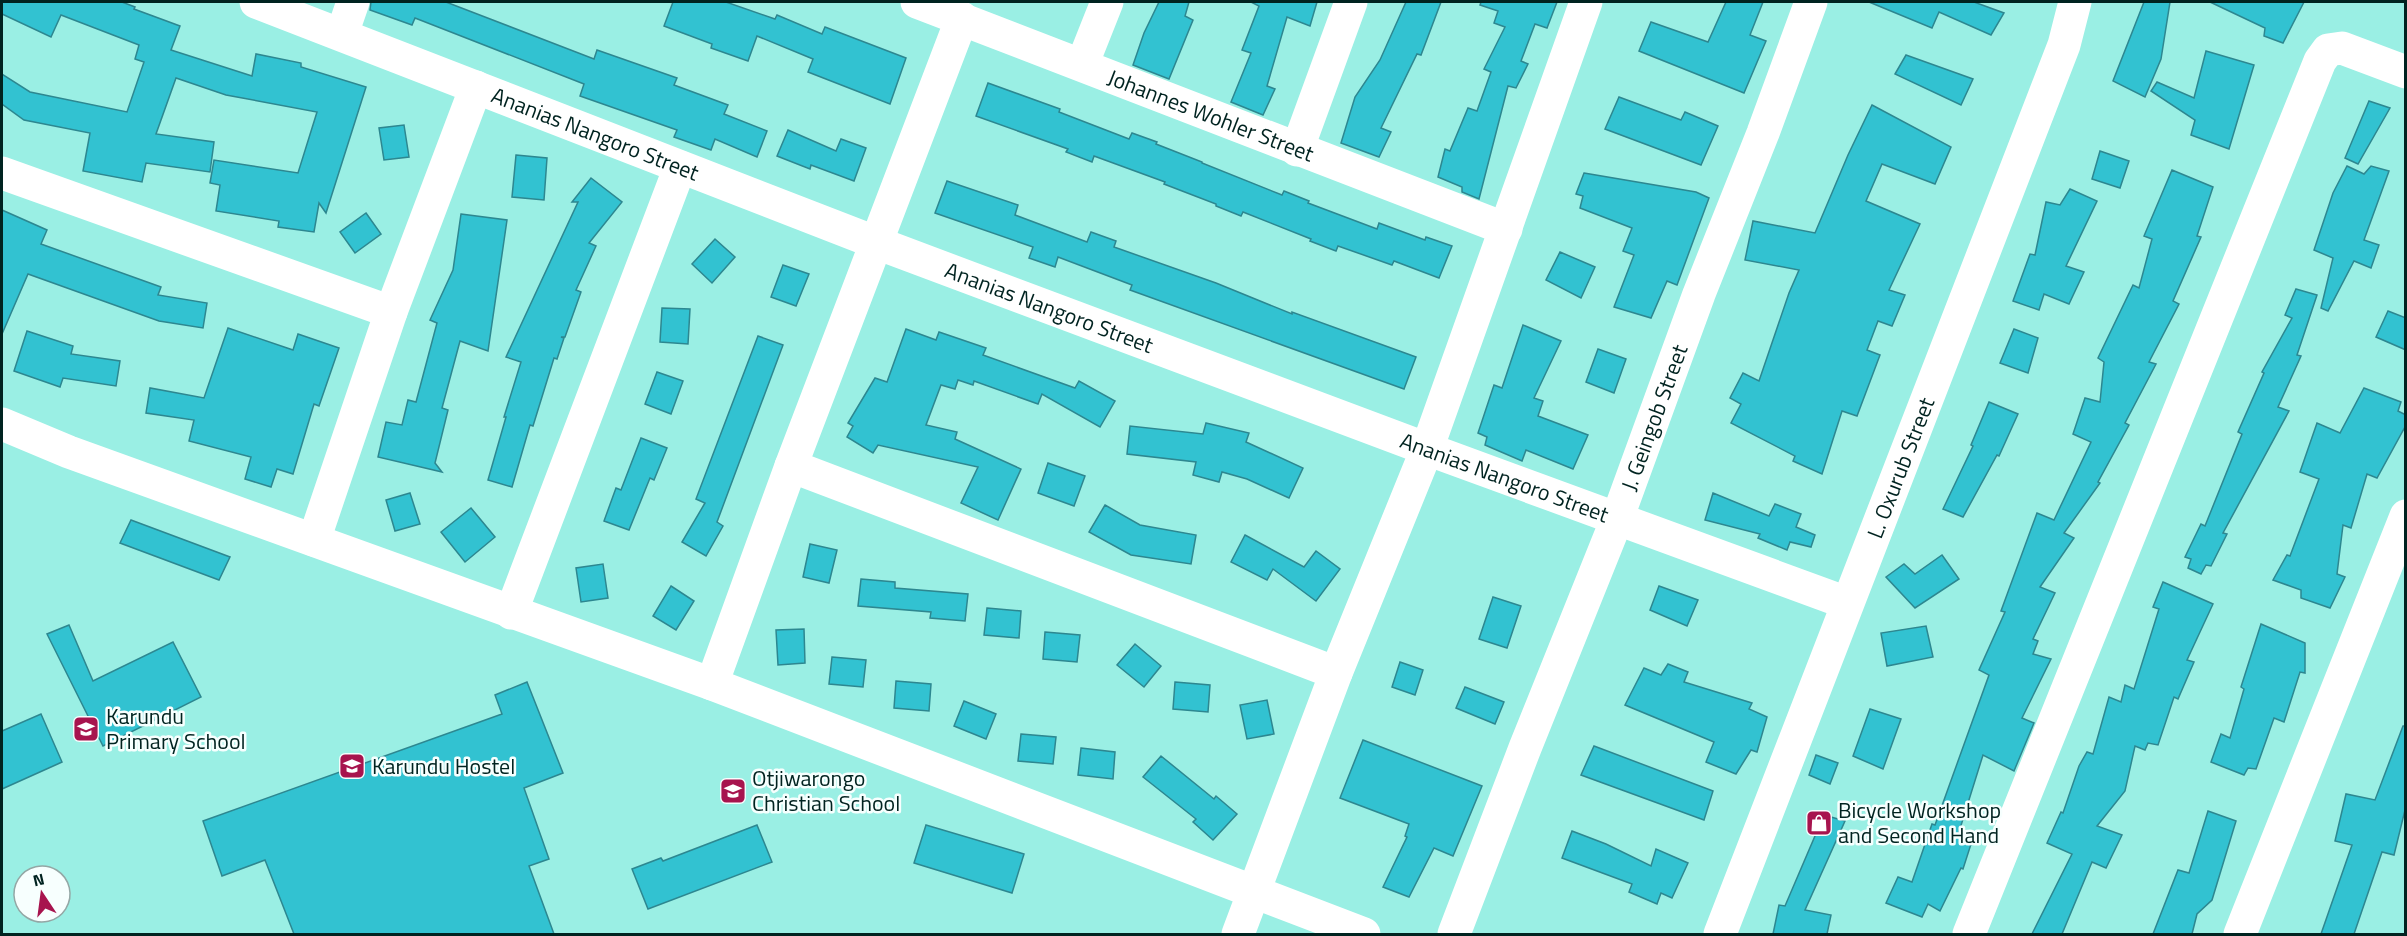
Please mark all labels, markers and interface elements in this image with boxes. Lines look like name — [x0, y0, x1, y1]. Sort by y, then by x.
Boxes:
street label: Johannes Wohler Street — [1103, 60, 1319, 171]
street label: Ananias Nangoro Street — [487, 78, 704, 189]
street label: Ananias Nangoro Street — [940, 253, 1158, 362]
street label: J. Geingob Street — [1612, 339, 1696, 495]
street label: L. Oxurub Street — [1858, 392, 1943, 543]
street label: Ananias Nangoro Street — [1395, 423, 1614, 531]
place label: Karundu Primary School — [106, 699, 246, 758]
school or university icon: Karundu Primary School — [71, 714, 101, 744]
place label: Karundu Hostel — [372, 749, 515, 783]
school or university icon: Karundu Hostel — [337, 751, 367, 781]
place label: Otjiwarongo Christian School — [752, 761, 900, 820]
school or university icon: Otjiwarongo Christian School — [718, 776, 748, 806]
place label: Bicycle Workshop and Second Hand — [1838, 793, 2001, 852]
shop icon: Bicycle Workshop and Second Hand — [1804, 808, 1834, 838]
north arrow — [12, 864, 72, 924]
text: N — [31, 866, 47, 892]

